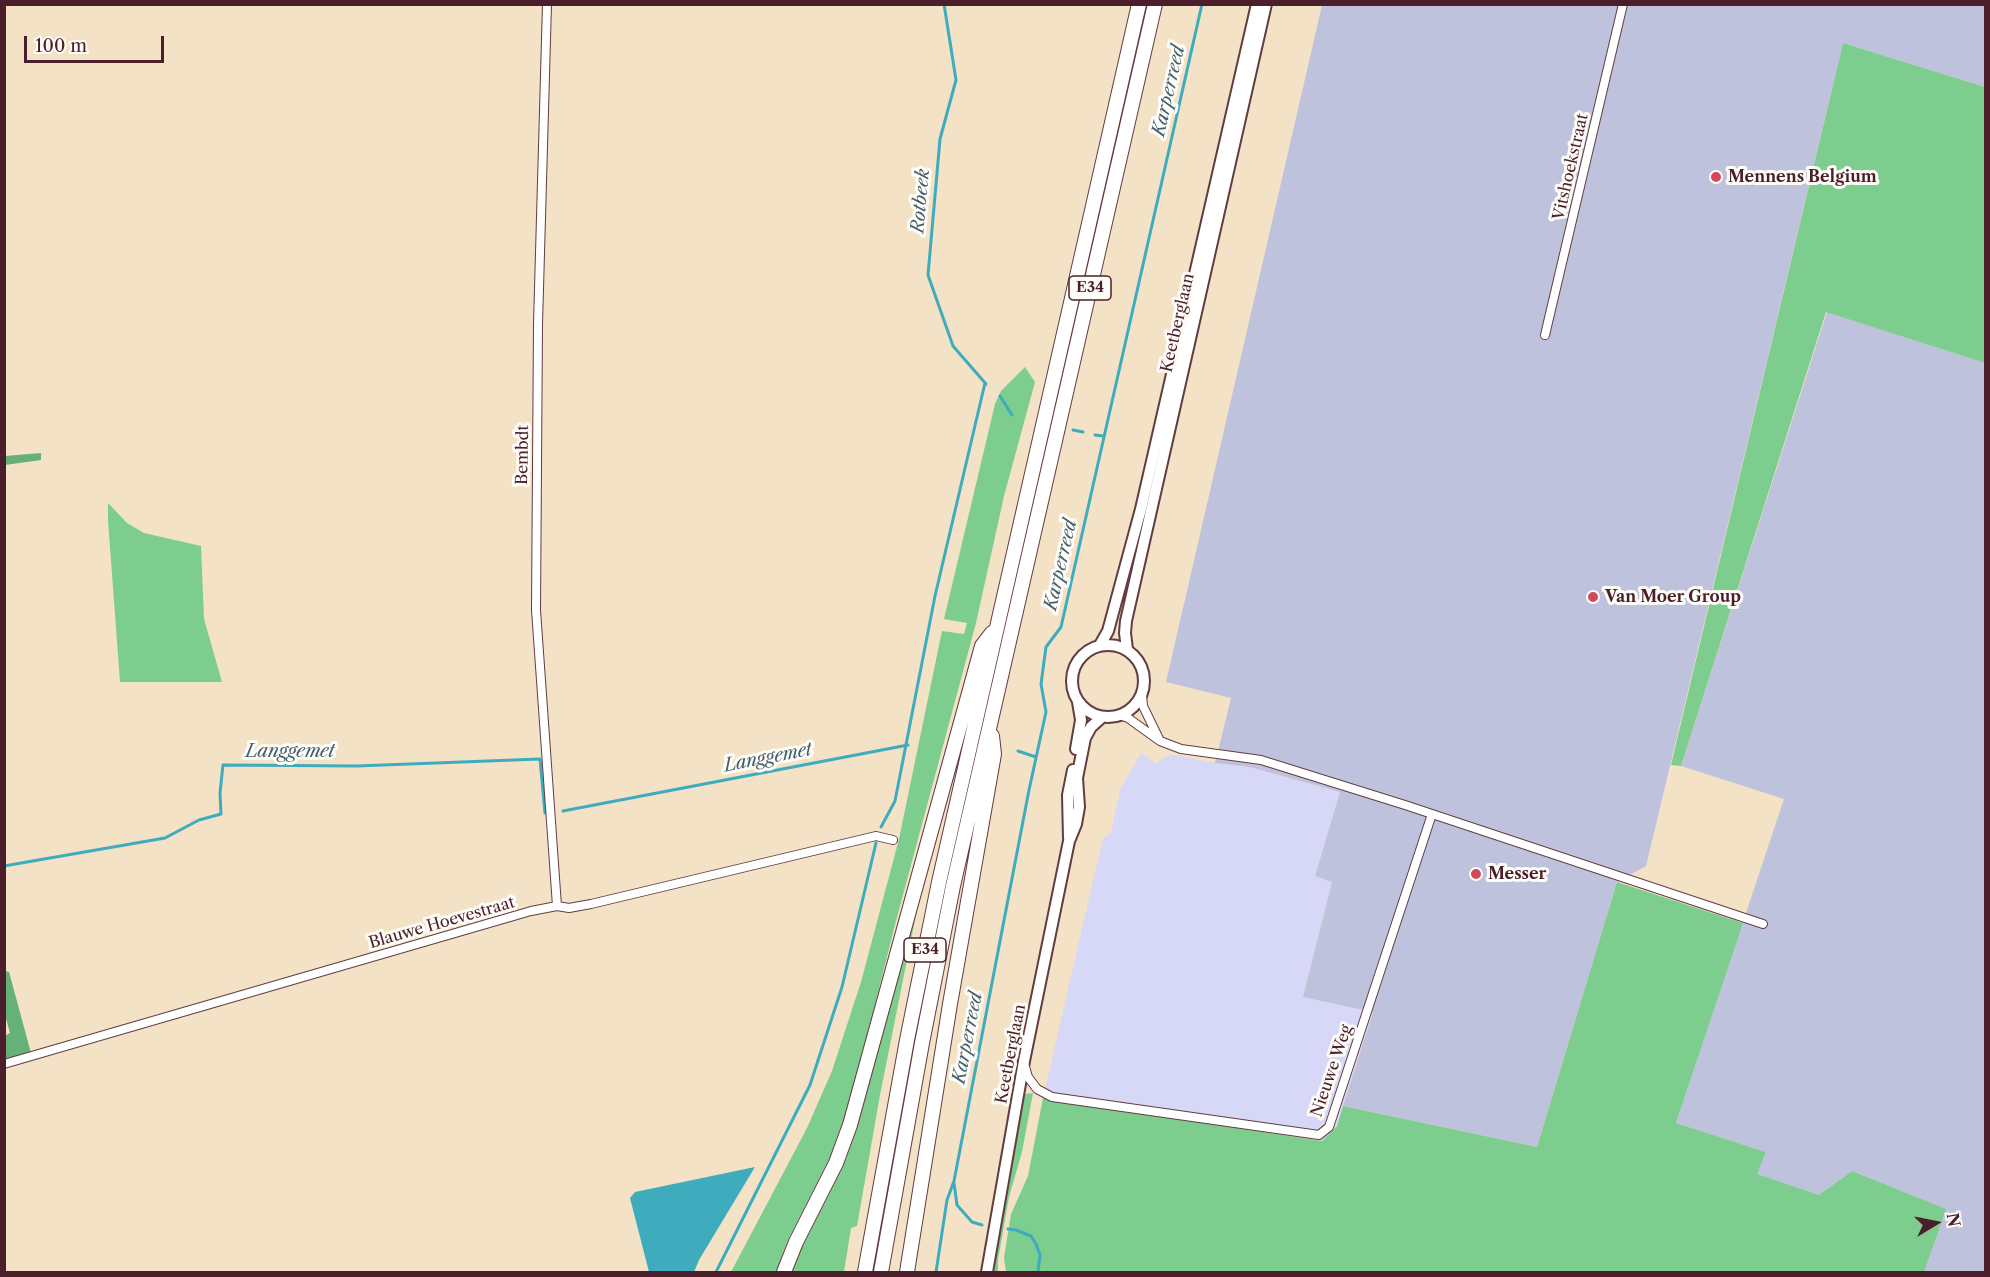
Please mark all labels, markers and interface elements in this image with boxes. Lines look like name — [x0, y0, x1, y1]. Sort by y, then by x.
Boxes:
scale bar — [27, 24, 166, 62]
text: 100 m — [35, 35, 87, 57]
water label: Karperreed — [1148, 43, 1190, 139]
street label: Vitshoekstraat — [1549, 112, 1593, 222]
place label: Mennens Belgium — [1728, 167, 1877, 187]
water label: Rotbeek — [907, 168, 935, 234]
marker: Mennens Belgium — [1709, 170, 1723, 184]
street label: Keetberglaan — [1157, 272, 1199, 374]
road number: E34 — [1069, 276, 1111, 300]
street label: Bembdt — [513, 425, 533, 485]
water label: Karperreed — [1040, 517, 1082, 613]
place label: Van Moer Group — [1605, 587, 1741, 607]
marker: Van Moer Group — [1586, 590, 1600, 604]
water label: Langgemet — [722, 739, 814, 777]
water label: Langgemet — [245, 741, 335, 763]
place label: Messer — [1488, 864, 1546, 884]
marker: Messer — [1469, 867, 1483, 881]
street label: Blauwe Hoevestraat — [367, 893, 517, 953]
road number: E34 — [904, 938, 946, 962]
water label: Karperreed — [949, 990, 987, 1086]
street label: Keetberglaan — [992, 1003, 1030, 1105]
street label: Nieuwe Weg — [1307, 1022, 1357, 1120]
north arrow — [1906, 1193, 1966, 1253]
text: N — [1943, 1211, 1965, 1228]

